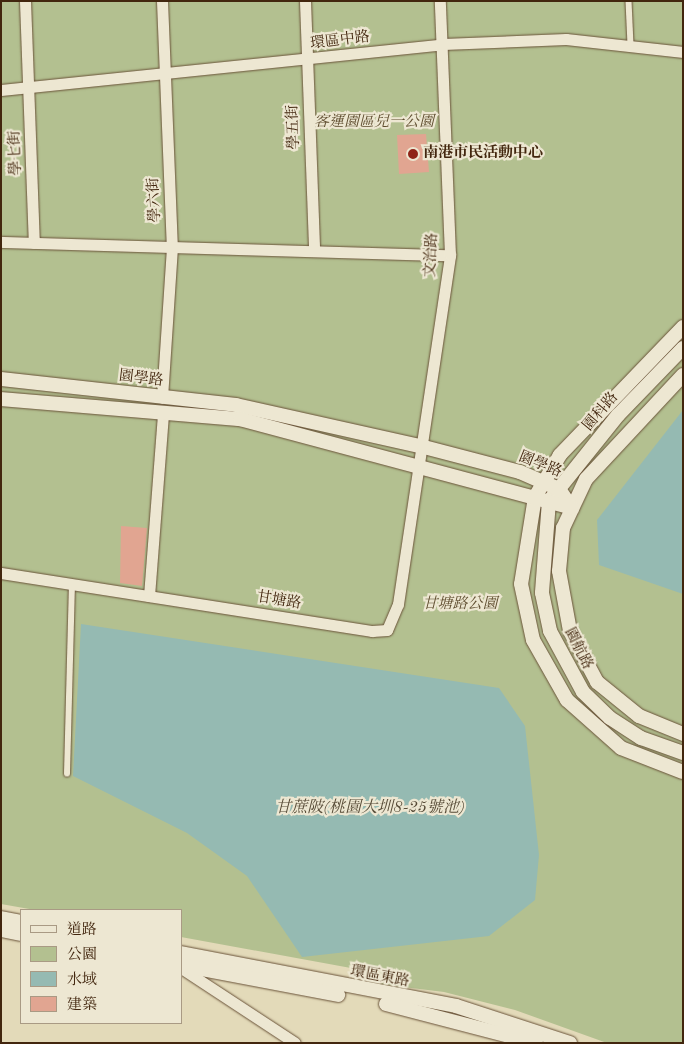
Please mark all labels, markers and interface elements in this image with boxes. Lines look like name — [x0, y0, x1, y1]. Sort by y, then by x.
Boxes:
street label: 環區中路 — [309, 28, 371, 54]
street label: 學五街 — [284, 104, 304, 150]
park label: 客運園區兒一公園 — [314, 114, 434, 132]
street label: 學七街 — [6, 130, 26, 176]
place label: 南港市民活動中心 — [423, 145, 543, 163]
marker: 南港市民活動中心 — [407, 148, 419, 160]
street label: 學六街 — [145, 177, 165, 223]
street label: 文治路 — [422, 232, 442, 278]
street label: 園學路 — [118, 367, 164, 391]
street label: 園科路 — [580, 389, 622, 435]
street label: 園學路 — [516, 448, 564, 482]
street label: 甘塘路 — [255, 589, 303, 613]
park label: 甘塘路公園 — [423, 596, 497, 614]
street label: 園航路 — [560, 625, 596, 673]
water label: 甘蔗陂(桃園大圳8-25號池) — [275, 798, 465, 818]
legend — [20, 909, 182, 1024]
text: 道路 — [67, 923, 97, 938]
text: 公園 — [67, 948, 97, 963]
street label: 環區東路 — [349, 962, 411, 992]
text: 水域 — [67, 973, 97, 988]
text: 建築 — [67, 998, 97, 1013]

